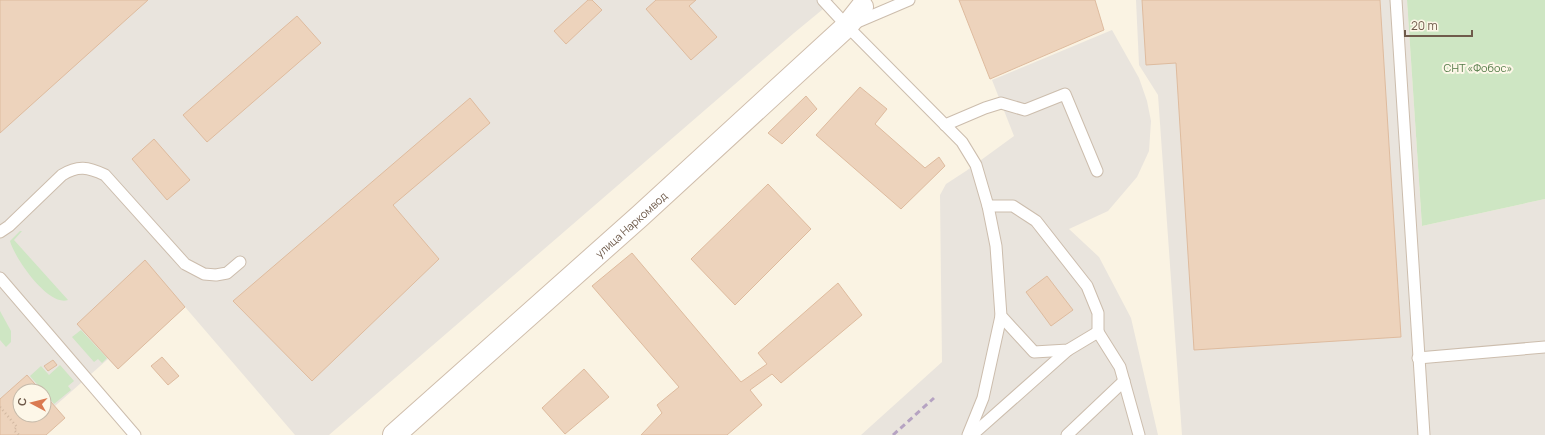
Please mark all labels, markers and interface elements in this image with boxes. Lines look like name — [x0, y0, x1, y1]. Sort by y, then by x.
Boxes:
scale bar — [1405, 12, 1472, 38]
text: 20 m — [1411, 17, 1438, 34]
park label: СНТ «Фобос» — [1444, 60, 1513, 75]
street label: улица Наркомвод — [591, 187, 670, 260]
north arrow — [12, 383, 52, 423]
text: С — [14, 397, 30, 407]

